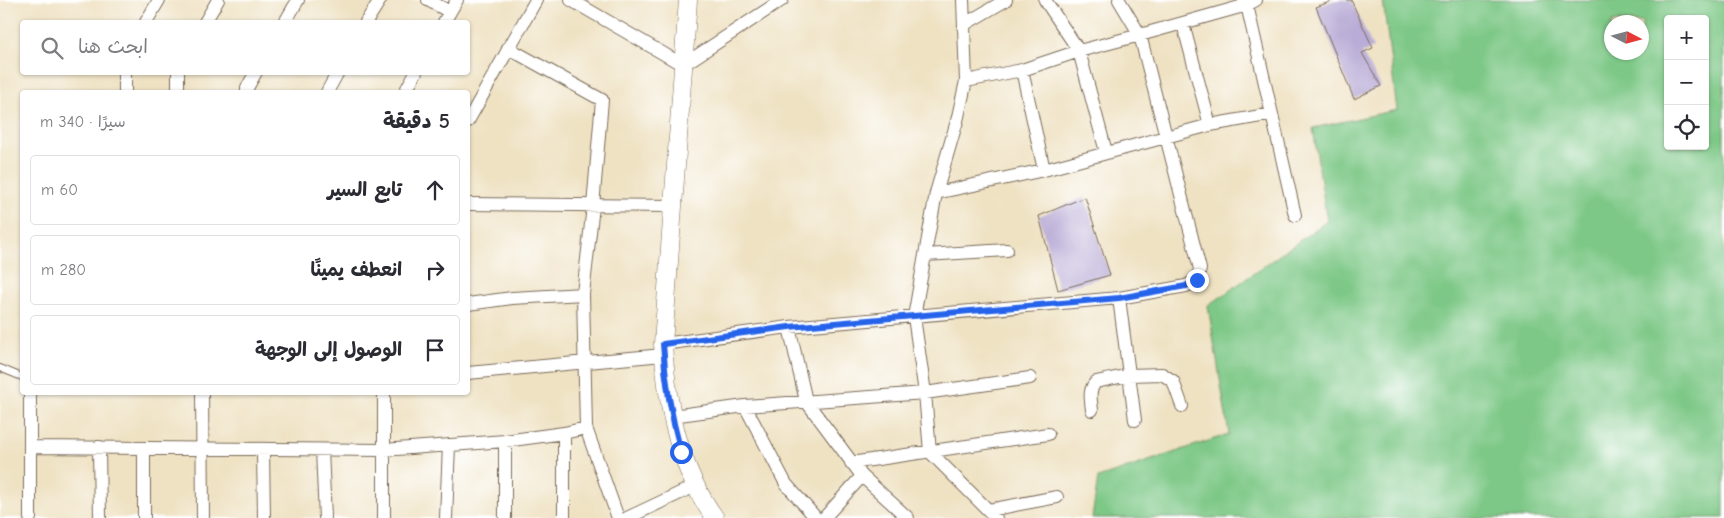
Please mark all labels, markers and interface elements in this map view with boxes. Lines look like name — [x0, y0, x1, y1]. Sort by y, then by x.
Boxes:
north arrow — [1604, 15, 1649, 60]
map controls — [1664, 15, 1709, 150]
button: + — [1664, 15, 1709, 60]
search box — [20, 20, 470, 75]
icon: search — [38, 34, 66, 62]
text: ابحث هنا — [78, 36, 148, 58]
button: − — [1664, 60, 1709, 105]
button: locate — [1664, 105, 1709, 150]
text: 5 دقيقة — [383, 109, 450, 133]
text: سيرًا · 340 m — [40, 113, 126, 131]
icon: ahead — [421, 176, 449, 204]
text: تابع السير — [328, 179, 402, 201]
text: 60 m — [41, 181, 78, 199]
icon: right — [421, 256, 449, 284]
text: انعطف يمينًا — [310, 259, 402, 281]
text: 280 m — [41, 261, 86, 279]
route end — [1186, 269, 1209, 292]
icon: arrive — [421, 336, 449, 364]
text: الوصول إلى الوجهة — [255, 339, 402, 361]
route start — [670, 441, 693, 464]

